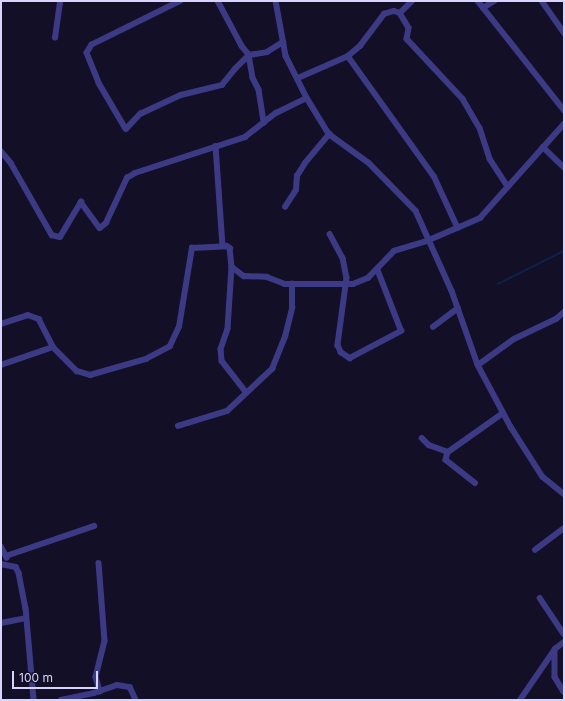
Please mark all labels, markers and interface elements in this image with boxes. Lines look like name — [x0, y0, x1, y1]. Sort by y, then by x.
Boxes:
scale bar — [14, 663, 100, 689]
text: 100 m — [19, 670, 53, 685]

